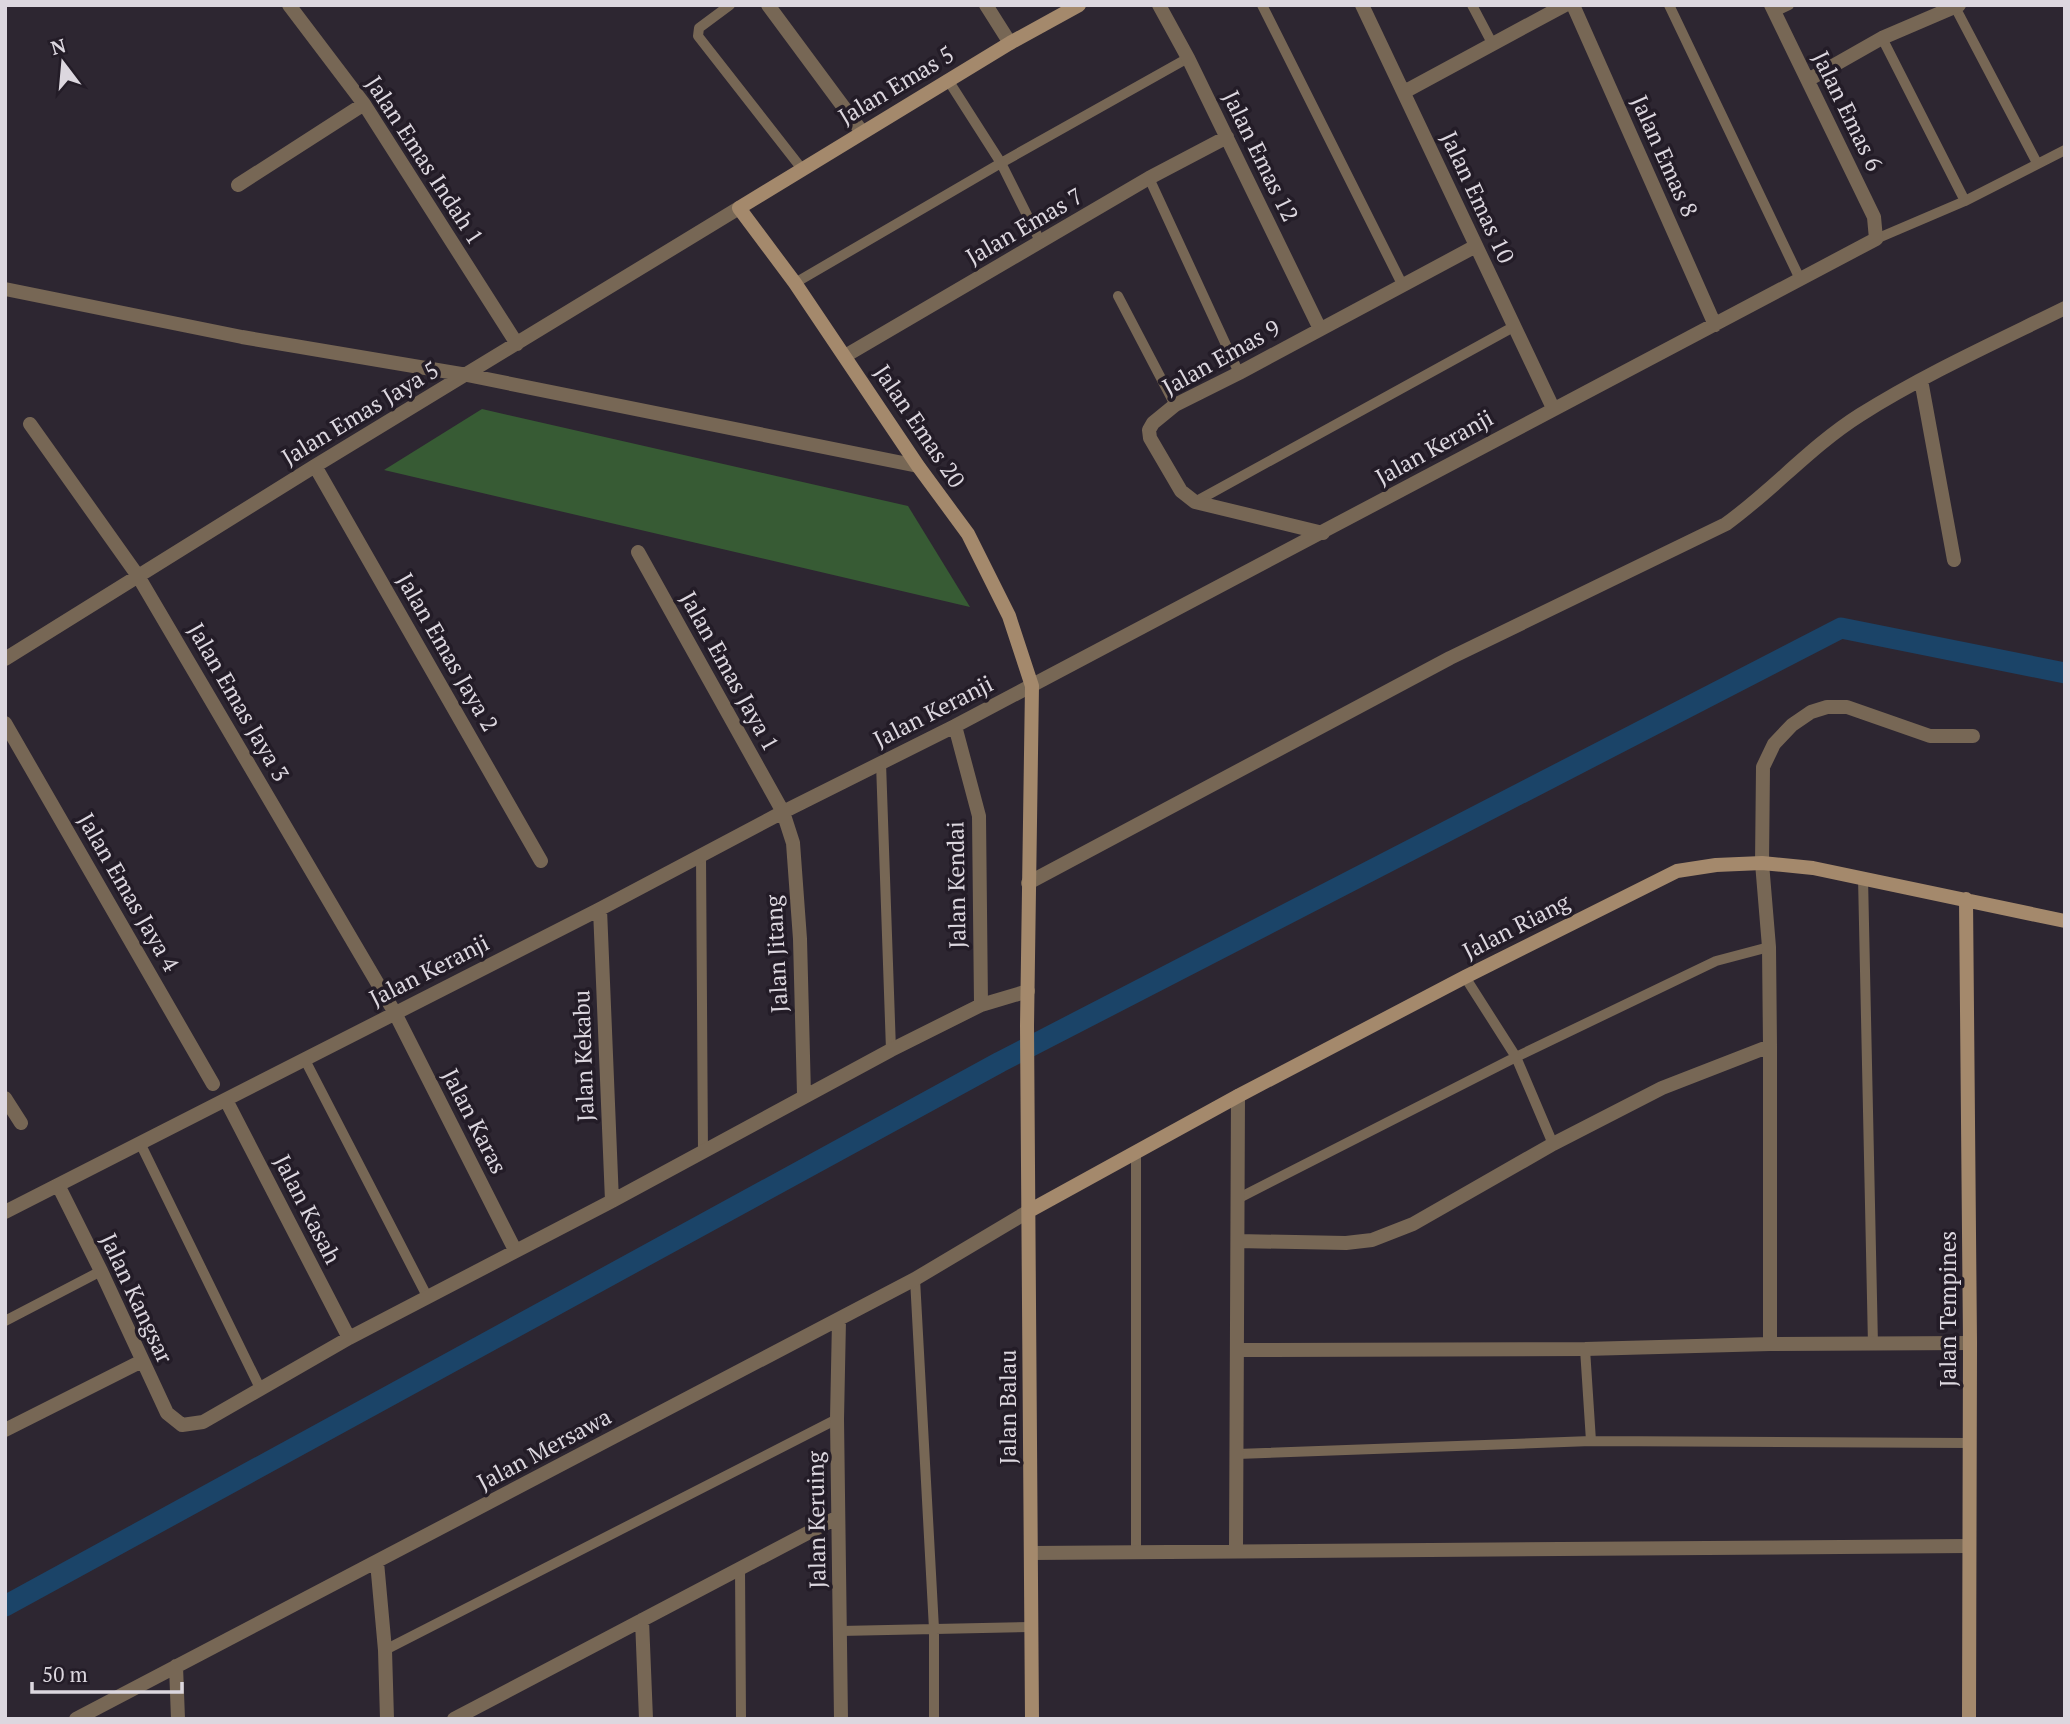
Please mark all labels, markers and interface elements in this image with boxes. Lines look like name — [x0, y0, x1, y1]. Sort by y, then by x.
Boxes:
north arrow — [28, 28, 98, 98]
text: N — [48, 32, 69, 60]
street label: Jalan Emas 5 — [832, 38, 960, 132]
street label: Jalan Emas 6 — [1806, 46, 1890, 176]
street label: Jalan Emas Indah 1 — [359, 70, 491, 250]
street label: Jalan Emas 12 — [1216, 85, 1306, 227]
street label: Jalan Emas 8 — [1624, 90, 1706, 222]
street label: Jalan Emas 10 — [1434, 126, 1522, 268]
street label: Jalan Emas 7 — [960, 180, 1088, 272]
street label: Jalan Emas 9 — [1157, 312, 1285, 402]
street label: Jalan Emas Jaya 5 — [276, 354, 444, 472]
street label: Jalan Emas 20 — [867, 358, 973, 494]
street label: Jalan Keranji — [1370, 402, 1499, 492]
street label: Jalan Emas Jaya 2 — [390, 567, 506, 737]
street label: Jalan Emas Jaya 1 — [673, 586, 787, 756]
street label: Jalan Emas Jaya 3 — [181, 617, 297, 787]
street label: Jalan Keranji — [868, 668, 998, 754]
street label: Jalan Emas Jaya 4 — [71, 807, 187, 978]
street label: Jalan Kendai — [939, 821, 973, 949]
street label: Jalan Riang — [1457, 885, 1576, 966]
street label: Jalan Jitang — [757, 893, 795, 1014]
street label: Jalan Keranji — [364, 927, 494, 1013]
street label: Jalan Kekabu — [565, 990, 601, 1122]
street label: Jalan Karas — [435, 1063, 515, 1179]
street label: Jalan Kasah — [267, 1149, 349, 1269]
street label: Jalan Kangsar — [93, 1228, 181, 1368]
street label: Jalan Tempines — [1932, 1231, 1963, 1387]
street label: Jalan Balau — [992, 1350, 1023, 1464]
street label: Jalan Mersawa — [472, 1401, 617, 1497]
street label: Jalan Keruing — [799, 1450, 833, 1589]
scale bar — [32, 1650, 182, 1694]
text: 50 m — [42, 1660, 88, 1688]

